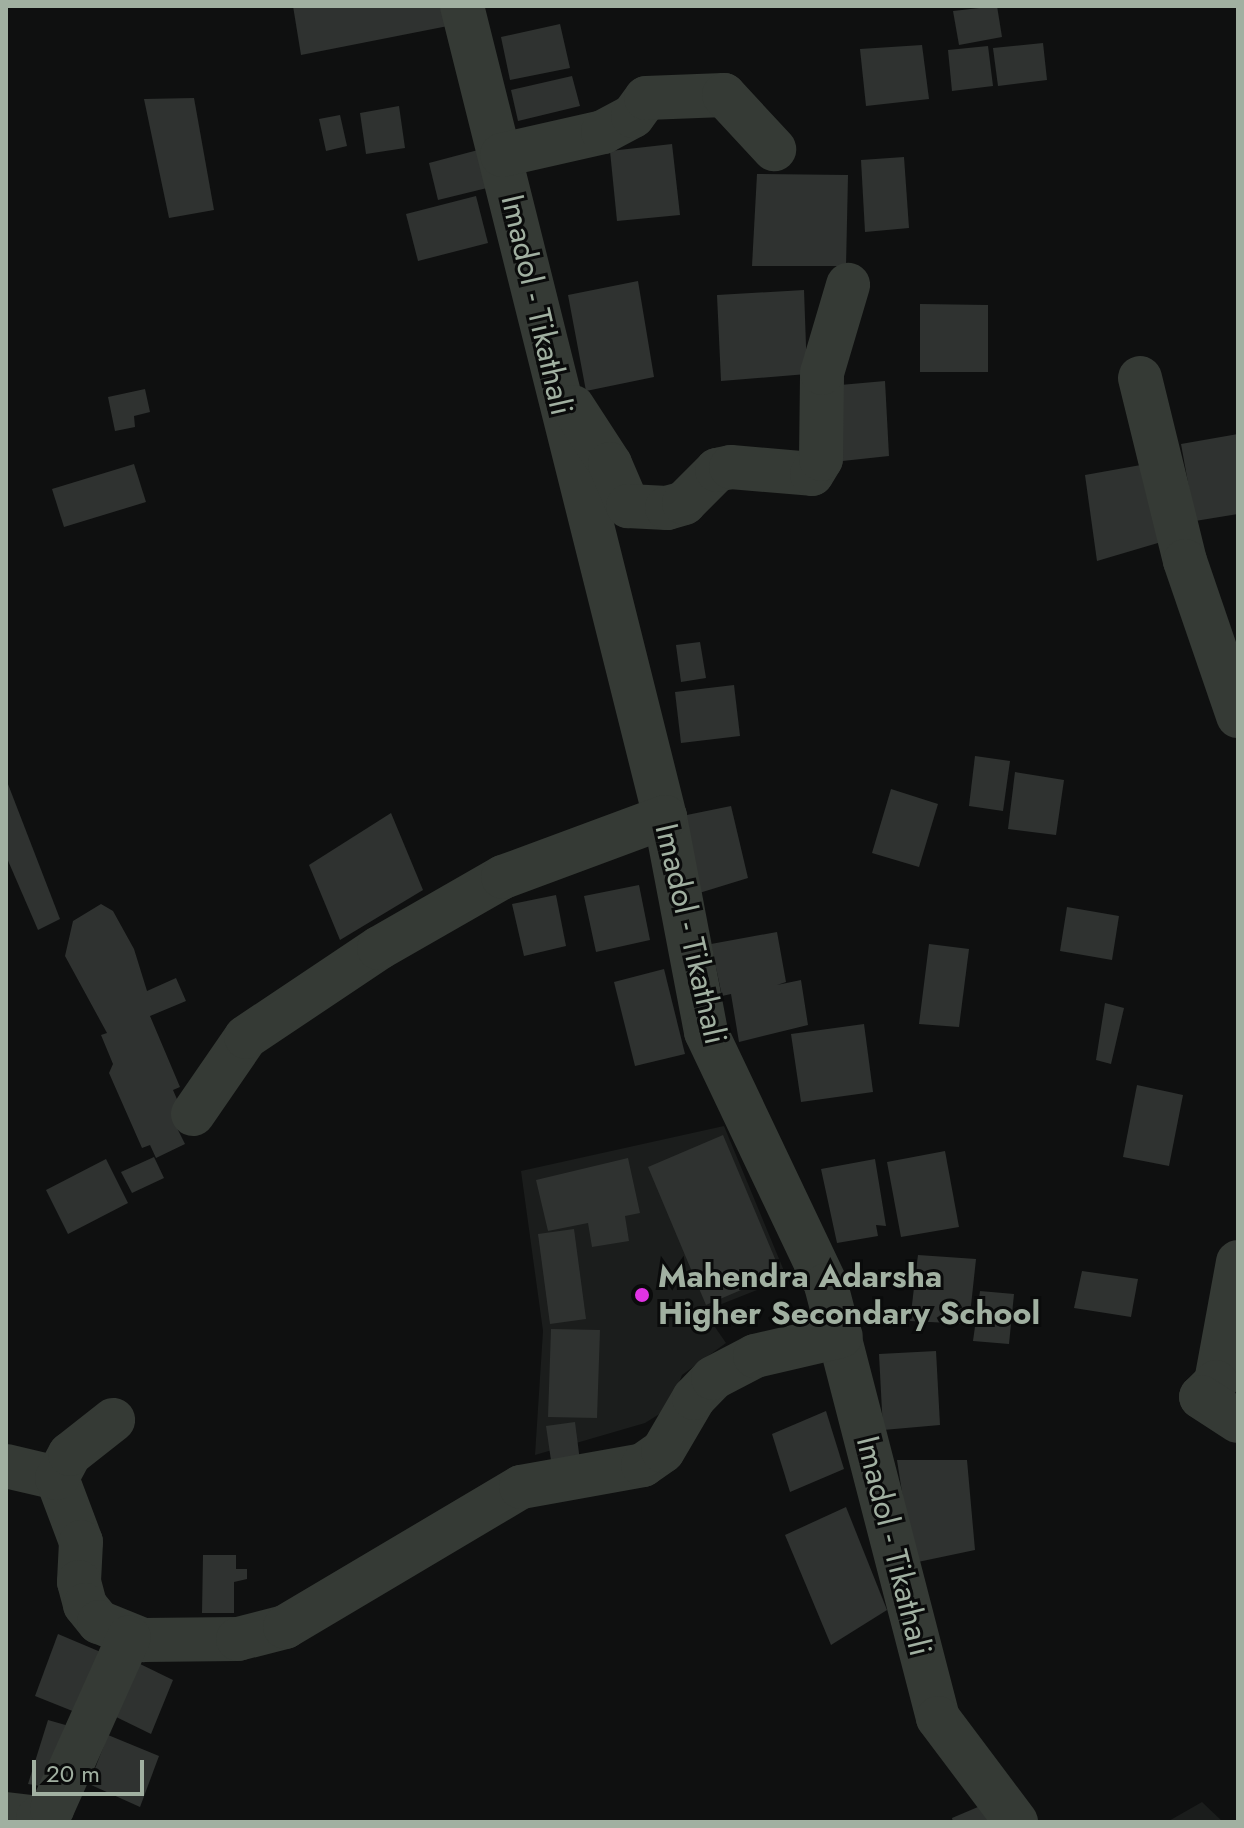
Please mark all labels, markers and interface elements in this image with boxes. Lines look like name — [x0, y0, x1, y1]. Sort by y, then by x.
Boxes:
street label: Imadol - Tikathali — [493, 191, 581, 419]
street label: Imadol - Tikathali — [647, 820, 735, 1048]
place label: Mahendra Adarsha Higher Secondary School — [658, 1258, 1040, 1333]
marker: Mahendra Adarsha Higher Secondary School — [633, 1286, 651, 1304]
street label: Imadol - Tikathali — [848, 1432, 940, 1660]
scale bar — [36, 1744, 148, 1794]
text: 20 m — [46, 1756, 100, 1791]

